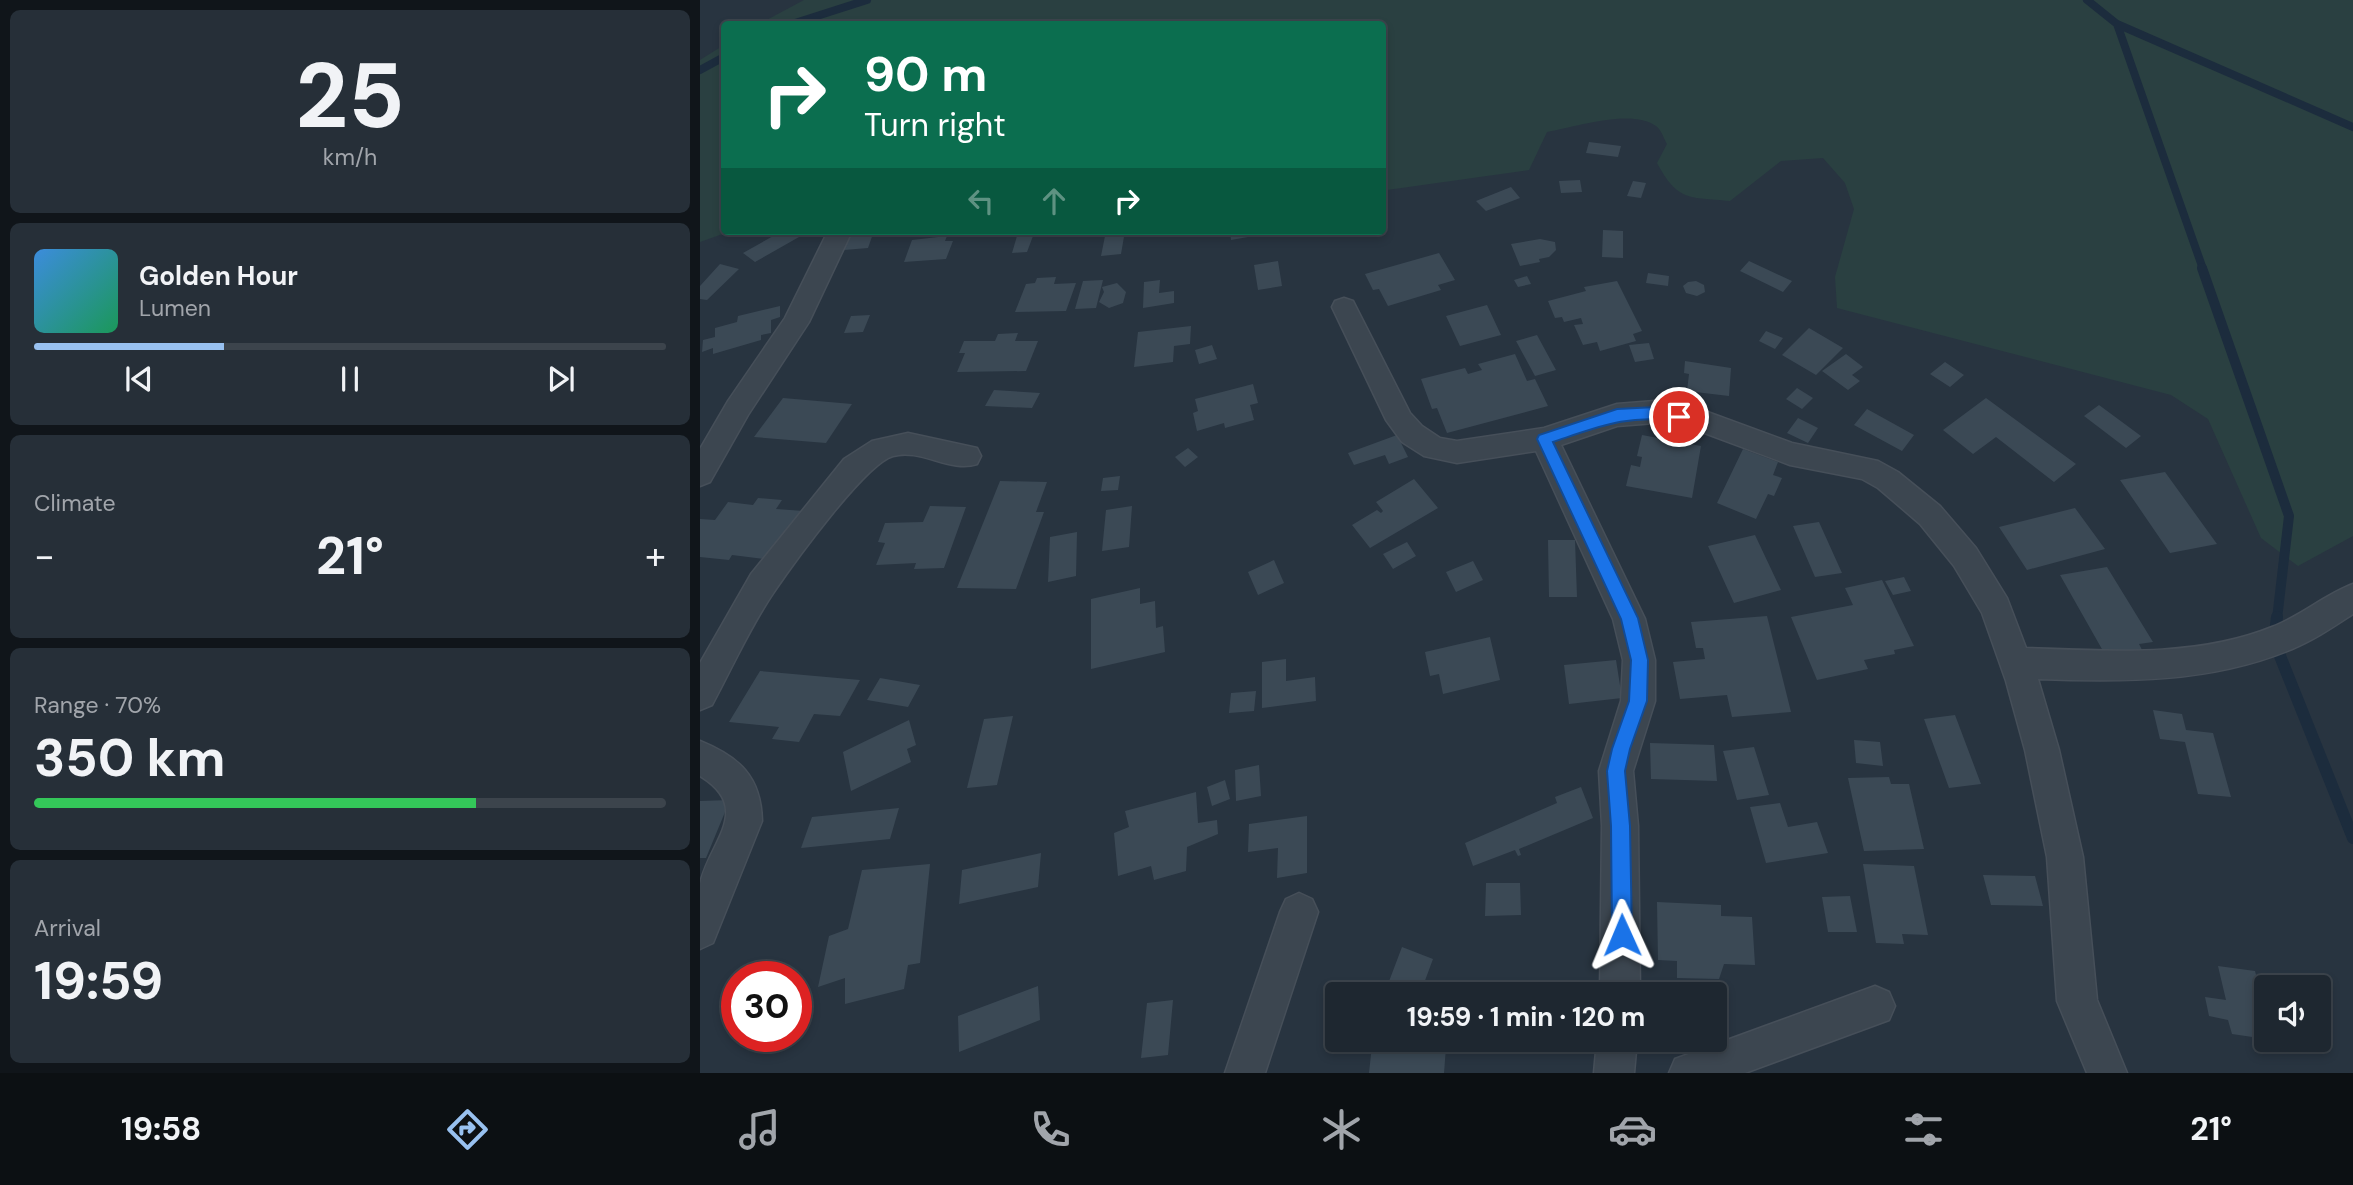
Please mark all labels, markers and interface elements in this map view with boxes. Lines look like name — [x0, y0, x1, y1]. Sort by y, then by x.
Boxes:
text: 25 — [295, 37, 405, 155]
text: 90 m — [864, 42, 987, 106]
icon: right — [749, 49, 840, 140]
text: Turn right — [864, 104, 1006, 146]
text: km/h — [323, 142, 377, 172]
icon: left — [962, 182, 1000, 220]
icon: ahead — [1035, 182, 1073, 220]
icon: right — [1108, 182, 1146, 220]
text: Golden Hour — [139, 259, 298, 293]
text: Lumen — [139, 293, 211, 323]
icon: previous — [120, 360, 158, 398]
icon: pause — [331, 360, 369, 398]
icon: next — [542, 360, 580, 398]
pin — [1649, 387, 1709, 447]
icon: arrive — [1660, 398, 1698, 436]
text: Climate — [34, 488, 116, 518]
text: 21° — [316, 522, 384, 590]
text: − — [34, 531, 55, 581]
text: + — [645, 531, 666, 581]
text: Range · 70% — [34, 690, 161, 720]
text: 350 km — [34, 724, 226, 792]
position arrow — [1585, 898, 1659, 972]
text: Arrival — [34, 913, 101, 943]
text: 19:59 — [34, 947, 163, 1015]
speed limit sign: 30 — [721, 961, 812, 1052]
map controls — [2254, 975, 2331, 1052]
button: sound — [2254, 975, 2331, 1052]
text: 19:59 · 1 min · 120 m — [1407, 1000, 1645, 1034]
icon: directions — [443, 1105, 492, 1154]
icon: music — [735, 1105, 784, 1154]
icon: phone — [1026, 1105, 1075, 1154]
icon: climate — [1317, 1105, 1366, 1154]
icon: car — [1608, 1105, 1657, 1154]
icon: filters — [1899, 1105, 1948, 1154]
text: 19:58 — [121, 1108, 201, 1150]
text: 21° — [2190, 1108, 2232, 1150]

